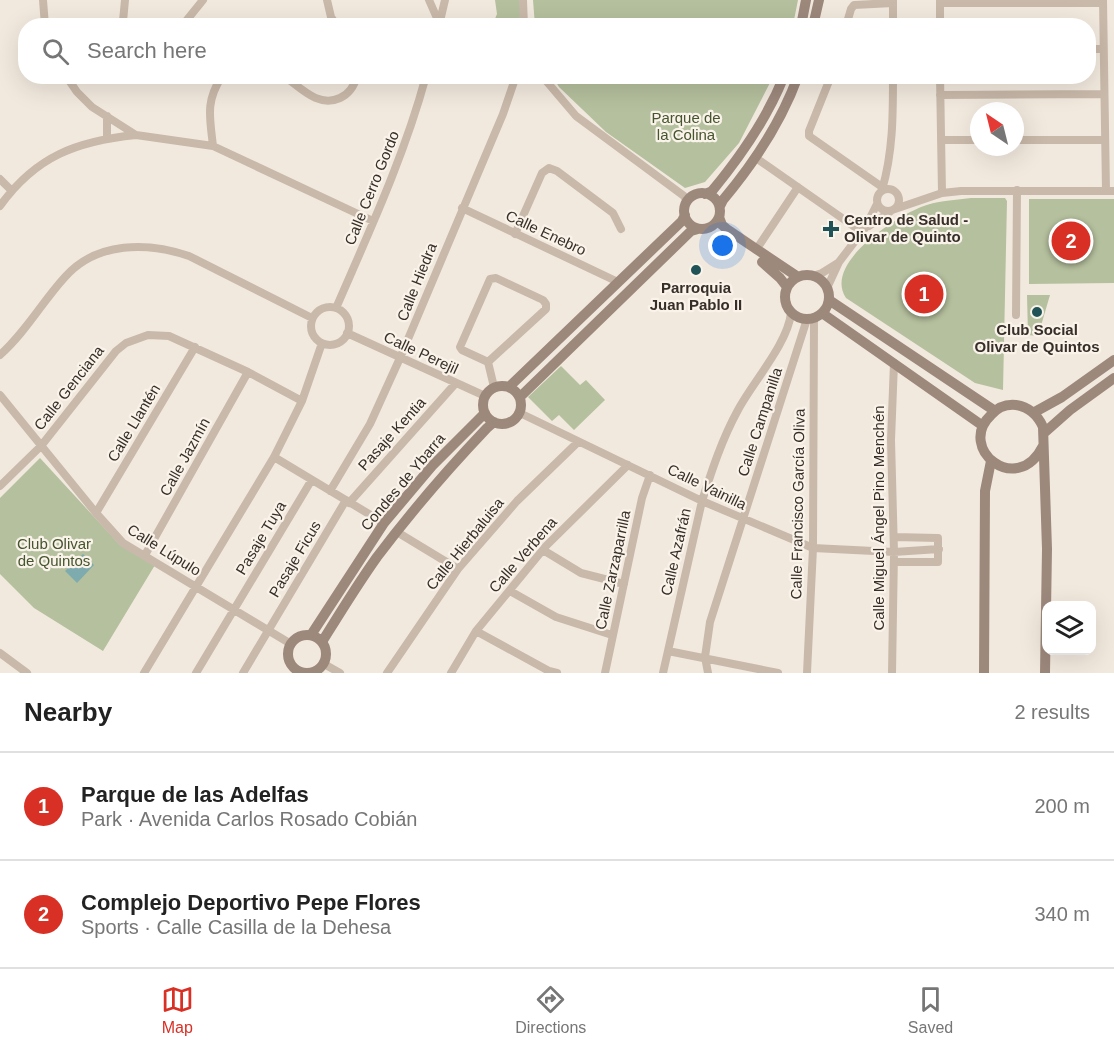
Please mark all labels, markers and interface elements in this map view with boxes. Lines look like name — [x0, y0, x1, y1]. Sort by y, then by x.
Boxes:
search box — [18, 18, 1096, 84]
icon: search — [39, 35, 72, 68]
text: Search here — [87, 38, 207, 63]
north arrow — [970, 102, 1024, 156]
park label: Parque de la Colina — [651, 109, 721, 143]
street label: Calle Cerro Gordo — [341, 128, 402, 247]
street label: Calle Enebro — [503, 207, 589, 259]
place label: Centro de Salud - Olivar de Quinto — [844, 211, 968, 245]
pin: 2 — [1052, 218, 1090, 264]
marker: Centro de Salud - Olivar de Quinto — [822, 220, 840, 238]
your location — [708, 231, 737, 260]
street label: Calle Hiedra — [393, 240, 440, 323]
marker: Parroquia Juan Pablo II — [689, 263, 703, 277]
pin: 1 — [904, 272, 944, 316]
place label: Parroquia Juan Pablo II — [650, 279, 742, 313]
marker: Club Social Olivar de Quintos — [1030, 305, 1044, 319]
place label: Club Social Olivar de Quintos — [974, 321, 1100, 355]
street label: Calle Perejil — [381, 328, 461, 377]
street label: Calle Genciana — [30, 342, 107, 433]
street label: Calle Campanilla — [734, 365, 785, 478]
street label: Calle Llantén — [104, 381, 163, 465]
street label: Pasaje Kentia — [354, 393, 429, 474]
street label: Calle Miguel Ángel Pino Menchén — [870, 405, 887, 631]
street label: Calle Francisco García Oliva — [787, 408, 808, 600]
street label: Calle Jazmín — [156, 415, 213, 499]
street label: Condes de Ybarra — [357, 429, 449, 534]
street label: Calle Vainilla — [665, 460, 750, 513]
street label: Calle Hierbaluisa — [422, 494, 507, 593]
street label: Pasaje Tuya — [232, 497, 289, 578]
street label: Calle Azafrán — [657, 507, 694, 597]
street label: Calle Zarzaparrilla — [592, 508, 634, 631]
street label: Calle Verbena — [485, 513, 560, 596]
street label: Pasaje Ficus — [265, 518, 324, 600]
street label: Calle Lúpulo — [124, 520, 204, 579]
park label: Club Olivar de Quintos — [17, 535, 91, 569]
map controls — [1042, 601, 1096, 655]
button: layers — [1042, 601, 1096, 655]
text: Nearby — [24, 697, 112, 727]
text: 2 results — [1014, 701, 1090, 723]
text: Parque de las Adelfas — [81, 782, 309, 807]
text: 1 — [38, 795, 49, 817]
text: 200 m — [1034, 795, 1090, 817]
text: Park · Avenida Carlos Rosado Cobián — [81, 808, 417, 830]
text: Complejo Deportivo Pepe Flores — [81, 890, 421, 915]
text: 2 — [38, 903, 49, 925]
text: 340 m — [1034, 903, 1090, 925]
text: Sports · Calle Casilla de la Dehesa — [81, 916, 391, 938]
tab: Map — [161, 983, 194, 1037]
tab: Directions — [515, 983, 586, 1037]
tab: Saved — [908, 983, 953, 1037]

